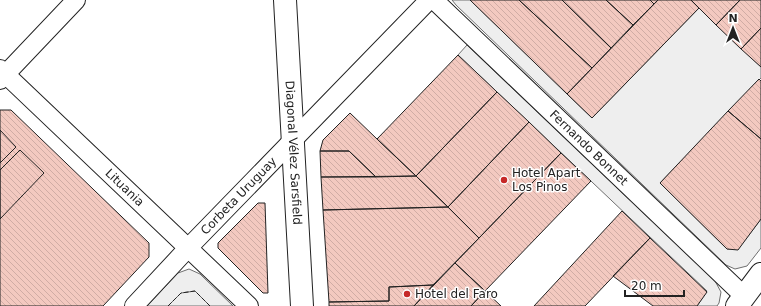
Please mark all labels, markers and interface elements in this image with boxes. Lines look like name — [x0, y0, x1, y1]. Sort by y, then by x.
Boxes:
north arrow — [713, 8, 753, 48]
text: N — [728, 12, 738, 25]
street label: Diagonal Vélez Sarsfield — [282, 80, 304, 225]
street label: Fernando Bonnet — [547, 107, 631, 188]
street label: Corbeta Uruguay — [198, 154, 279, 238]
street label: Lituania — [102, 166, 147, 209]
place label: Hotel Apart Los Pinos — [512, 166, 581, 194]
marker: Hotel Apart Los Pinos — [499, 175, 509, 185]
scale bar — [625, 272, 684, 298]
text: 20 m — [631, 279, 662, 293]
place label: Hotel del Faro — [415, 287, 498, 301]
marker: Hotel del Faro — [402, 289, 412, 299]

